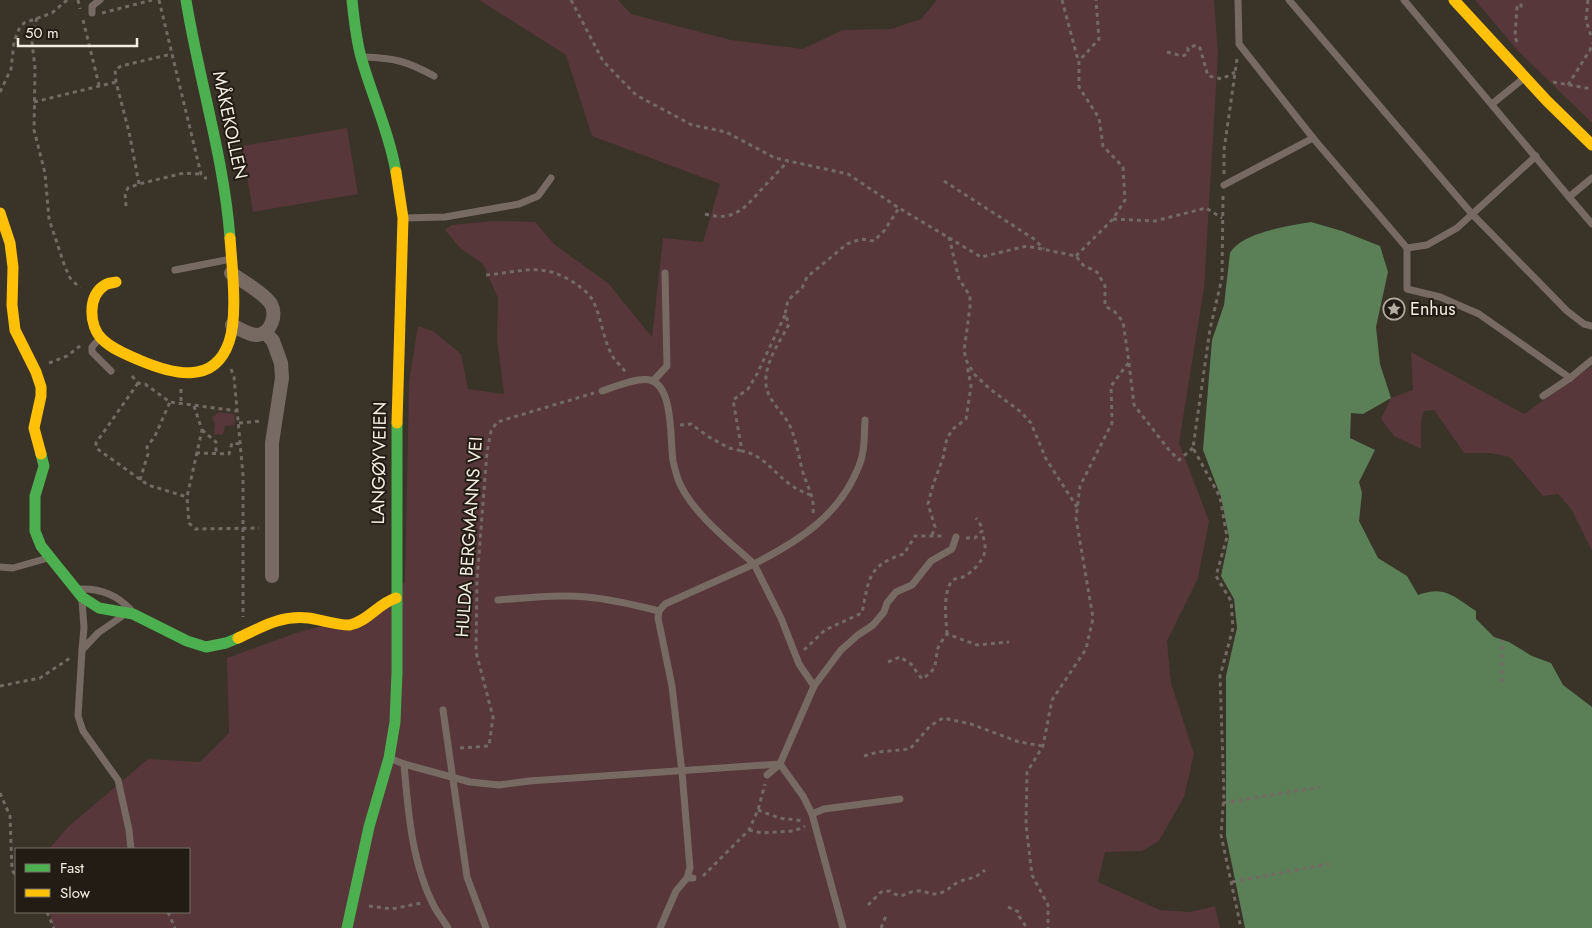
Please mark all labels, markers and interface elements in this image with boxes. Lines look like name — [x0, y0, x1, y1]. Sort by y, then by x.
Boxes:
scale bar — [18, 15, 136, 47]
text: 50 m — [25, 22, 59, 44]
street label: MÅKEKOLLEN — [206, 68, 254, 182]
place label: Enhus — [1410, 296, 1456, 322]
place icon: Enhus — [1382, 297, 1406, 321]
street label: LANGØYVEIEN — [365, 401, 393, 525]
street label: HULDA BERGMANNS VEI — [449, 436, 489, 638]
legend — [15, 848, 190, 913]
text: Fast — [60, 857, 84, 879]
text: Slow — [60, 882, 91, 904]

